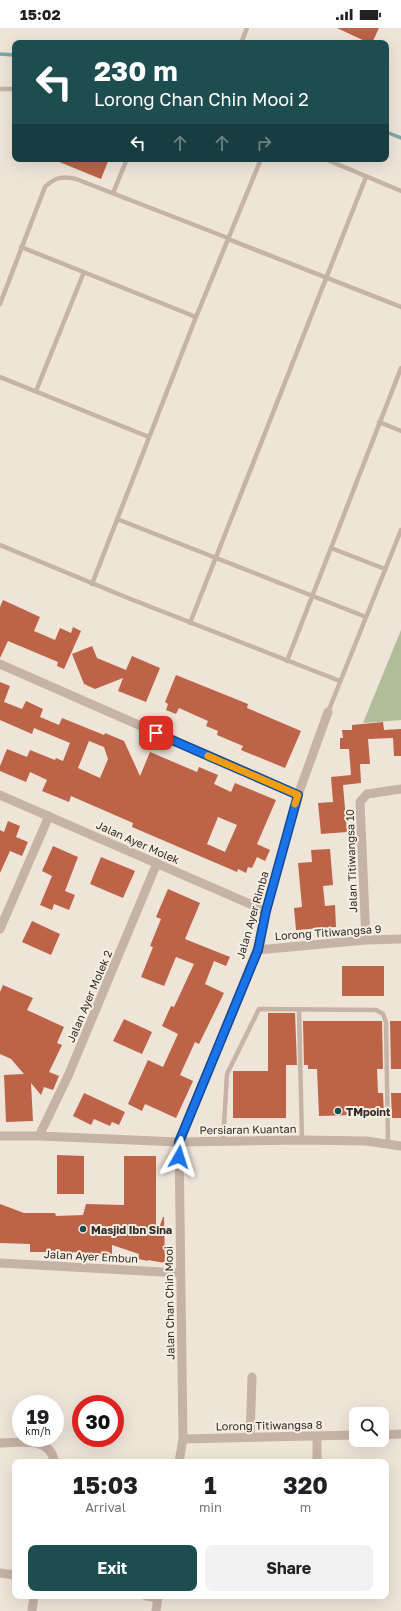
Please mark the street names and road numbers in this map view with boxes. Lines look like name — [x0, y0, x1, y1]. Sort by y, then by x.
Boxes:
street label: Jalan Titiwangsa 10 — [343, 809, 359, 913]
street label: Jalan Ayer Molek — [94, 818, 182, 866]
street label: Jalan Ayer Rimba — [233, 870, 271, 960]
street label: Lorong Titiwangsa 9 — [274, 922, 382, 942]
street label: Jalan Ayer Molek 2 — [64, 948, 114, 1044]
street label: Persiaran Kuantan — [199, 1122, 297, 1136]
street label: Jalan Chan Chin Mooi — [162, 1246, 176, 1360]
street label: Jalan Ayer Embun — [44, 1247, 138, 1265]
street label: Lorong Titiwangsa 8 — [215, 1418, 323, 1432]

